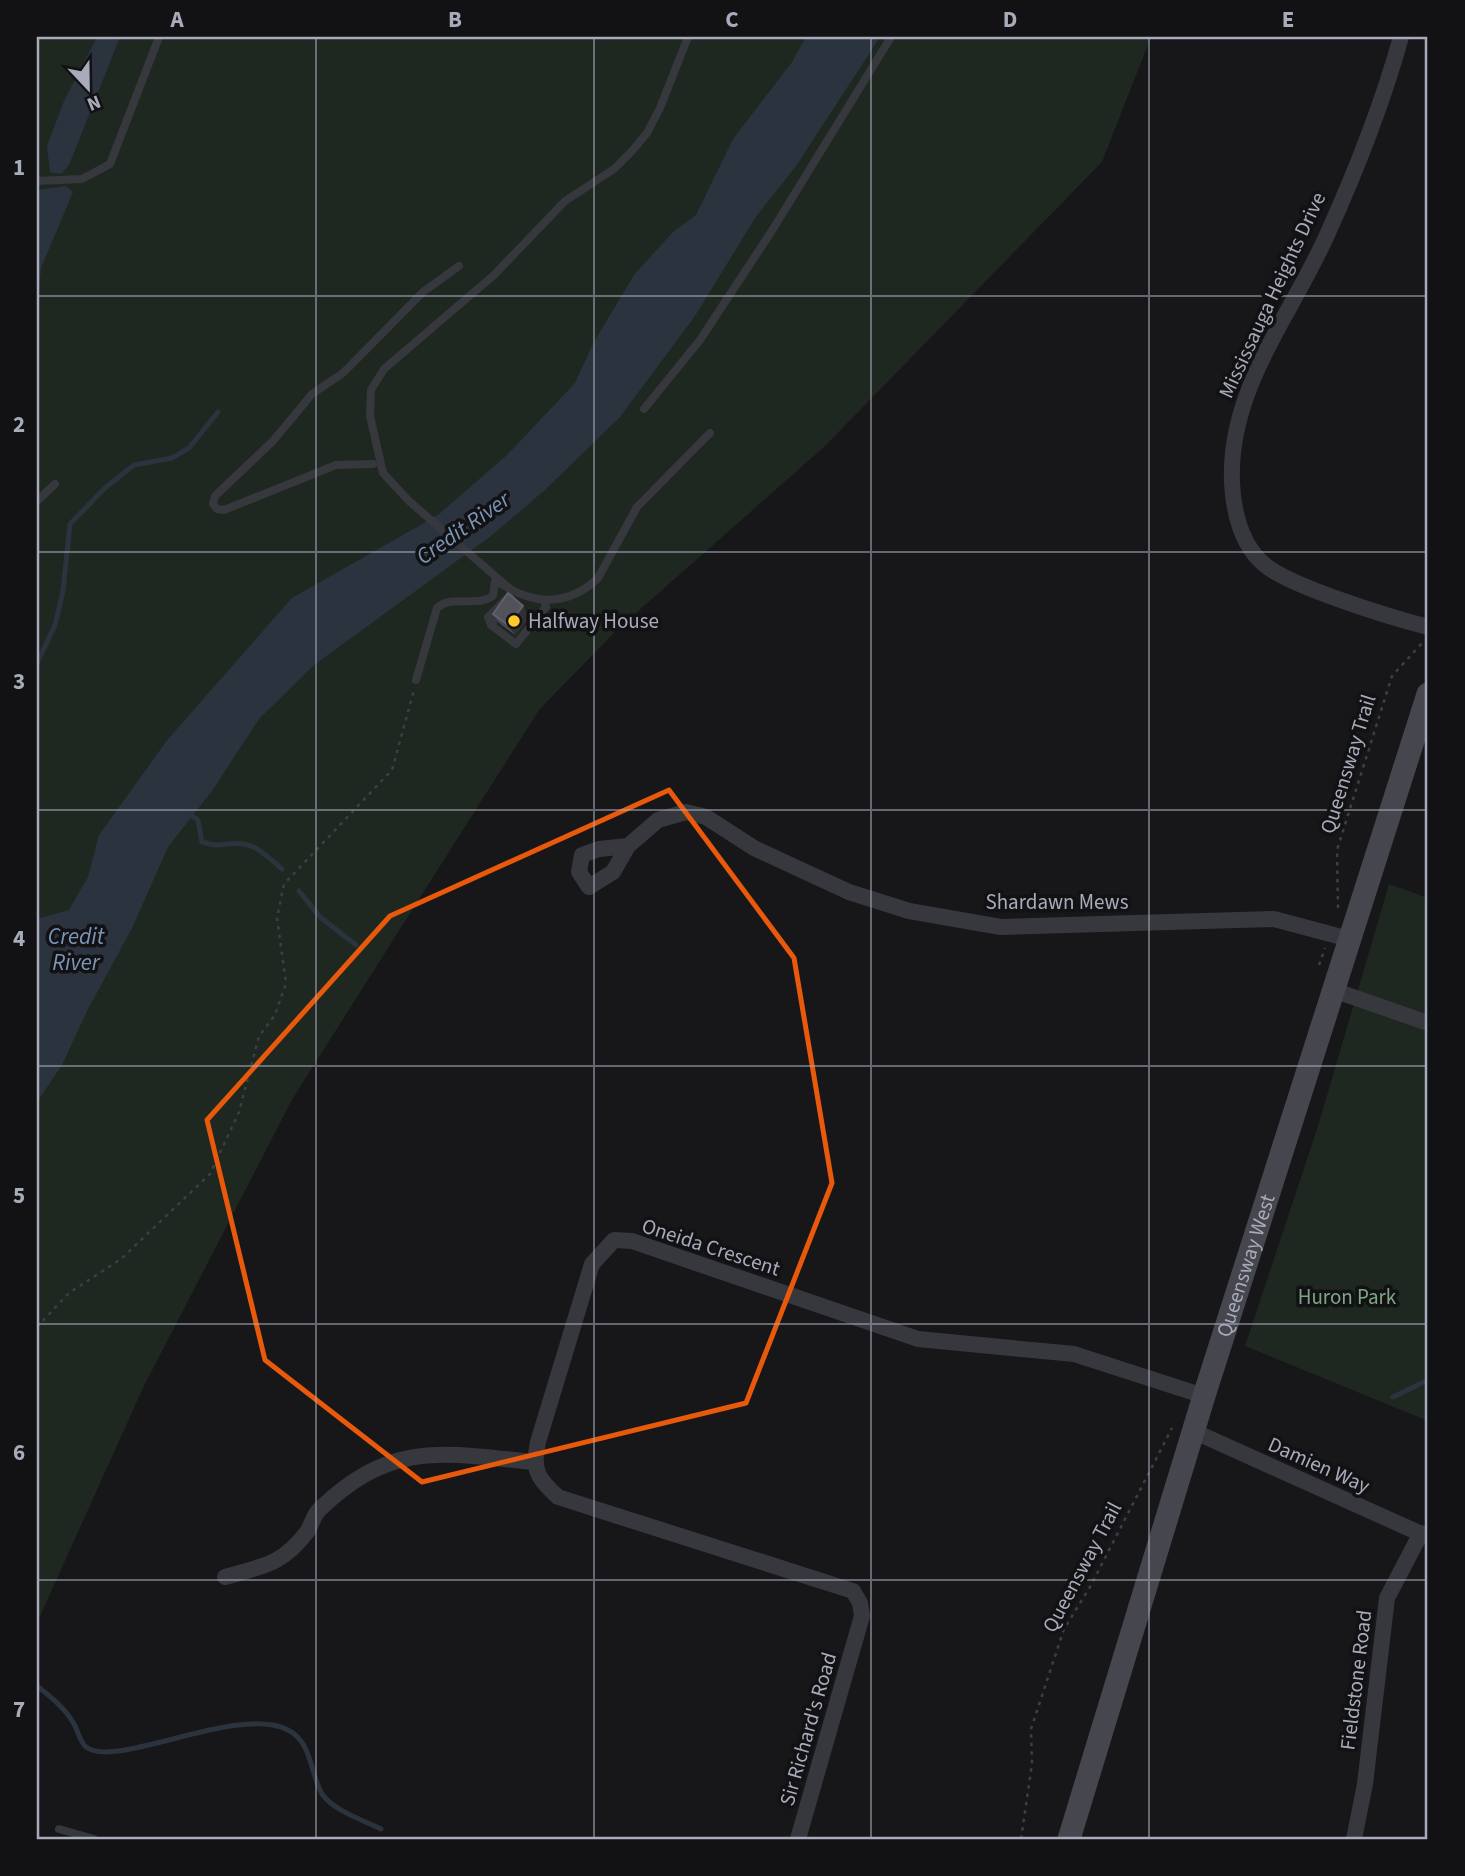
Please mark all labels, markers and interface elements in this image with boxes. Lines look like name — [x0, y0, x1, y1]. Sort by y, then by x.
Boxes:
text: A — [169, 3, 184, 36]
text: B — [448, 3, 462, 36]
text: C — [725, 3, 739, 36]
text: D — [1003, 3, 1017, 36]
text: E — [1282, 3, 1294, 36]
north arrow — [52, 52, 122, 122]
text: N — [83, 87, 105, 117]
text: 1 — [13, 151, 25, 184]
street label: Mississauga Heights Drive — [1211, 187, 1333, 403]
text: 2 — [13, 408, 25, 441]
water label: Credit River — [409, 483, 518, 573]
place label: Halfway House — [528, 606, 659, 636]
marker: Halfway House — [506, 613, 522, 629]
text: 3 — [13, 665, 25, 698]
street label: Queensway Trail — [1313, 691, 1383, 837]
street label: Shardawn Mews — [985, 887, 1129, 917]
water label: Credit River — [48, 920, 105, 979]
text: 4 — [13, 922, 25, 955]
text: 5 — [13, 1179, 25, 1212]
street label: Queensway West — [1209, 1190, 1282, 1341]
street label: Oneida Crescent — [638, 1211, 784, 1283]
park label: Huron Park — [1298, 1282, 1397, 1312]
street label: Damien Way — [1263, 1429, 1375, 1501]
text: 6 — [13, 1436, 25, 1469]
street label: Queensway Trail — [1035, 1496, 1129, 1638]
street label: Fieldstone Road — [1333, 1608, 1379, 1752]
street label: Sir Richard's Road — [772, 1649, 844, 1809]
text: 7 — [13, 1693, 25, 1726]

